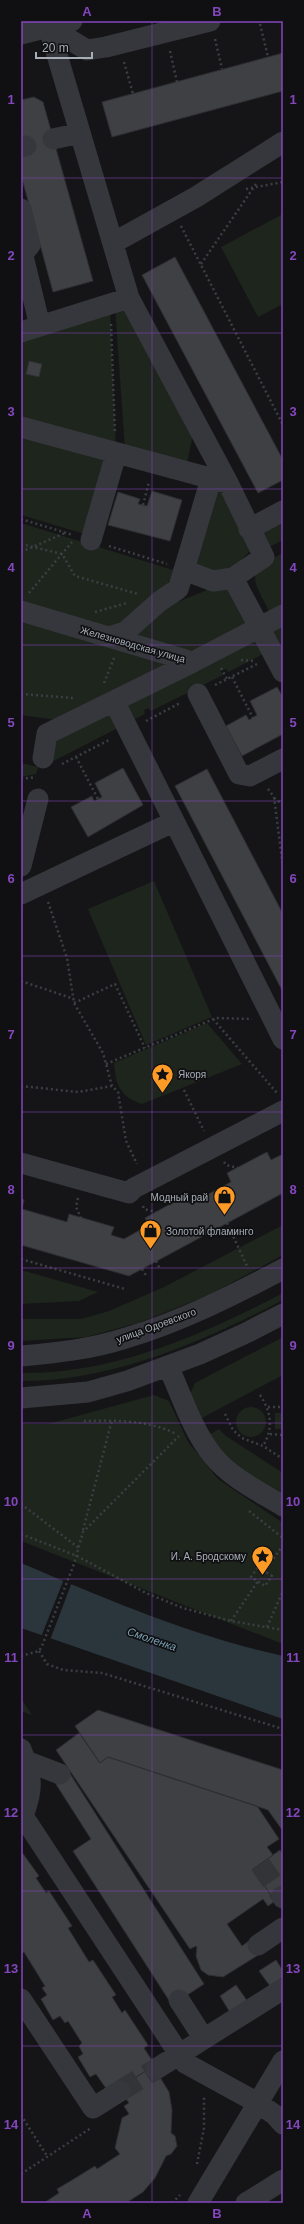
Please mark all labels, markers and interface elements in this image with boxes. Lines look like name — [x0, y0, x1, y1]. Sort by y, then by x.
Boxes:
text: A — [82, 4, 92, 19]
text: B — [212, 4, 222, 19]
scale bar — [36, 34, 92, 60]
text: 20 m — [42, 41, 69, 55]
text: 1 — [7, 92, 15, 107]
text: 1 — [289, 92, 297, 107]
text: 2 — [7, 248, 15, 263]
text: 2 — [289, 248, 297, 263]
text: 3 — [7, 404, 15, 419]
text: 3 — [289, 404, 297, 419]
text: 4 — [7, 560, 15, 575]
text: 4 — [289, 560, 297, 575]
street label: Железноводская улица — [79, 624, 187, 665]
text: 5 — [7, 715, 15, 730]
text: 5 — [289, 715, 297, 730]
text: 6 — [7, 871, 15, 886]
text: 6 — [289, 871, 297, 886]
text: 7 — [7, 1027, 15, 1042]
text: 7 — [289, 1027, 297, 1042]
place icon: Якоря — [150, 1061, 176, 1094]
place label: Якоря — [178, 1069, 206, 1080]
text: 8 — [7, 1182, 15, 1197]
text: 8 — [289, 1182, 297, 1197]
shop icon: Модный рай — [211, 1184, 237, 1217]
place label: Модный рай — [151, 1192, 208, 1203]
shop icon: Золотой фламинго — [138, 1218, 164, 1251]
place label: Золотой фламинго — [166, 1226, 254, 1237]
street label: улица Одоевского — [115, 1306, 198, 1345]
text: 9 — [7, 1338, 15, 1353]
text: 9 — [289, 1338, 297, 1353]
text: 10 — [4, 1494, 18, 1509]
text: 10 — [286, 1494, 300, 1509]
place icon: И. А. Бродскому — [249, 1543, 275, 1576]
place label: И. А. Бродскому — [171, 1551, 246, 1562]
water label: Смоленка — [126, 1625, 178, 1653]
text: 11 — [4, 1650, 18, 1665]
text: 11 — [286, 1650, 300, 1665]
text: 12 — [4, 1805, 18, 1820]
text: 12 — [286, 1805, 300, 1820]
text: 13 — [4, 1961, 18, 1976]
text: 13 — [286, 1961, 300, 1976]
text: 14 — [4, 2117, 19, 2132]
text: 14 — [286, 2117, 301, 2132]
text: A — [82, 2206, 92, 2221]
text: B — [212, 2206, 222, 2221]

